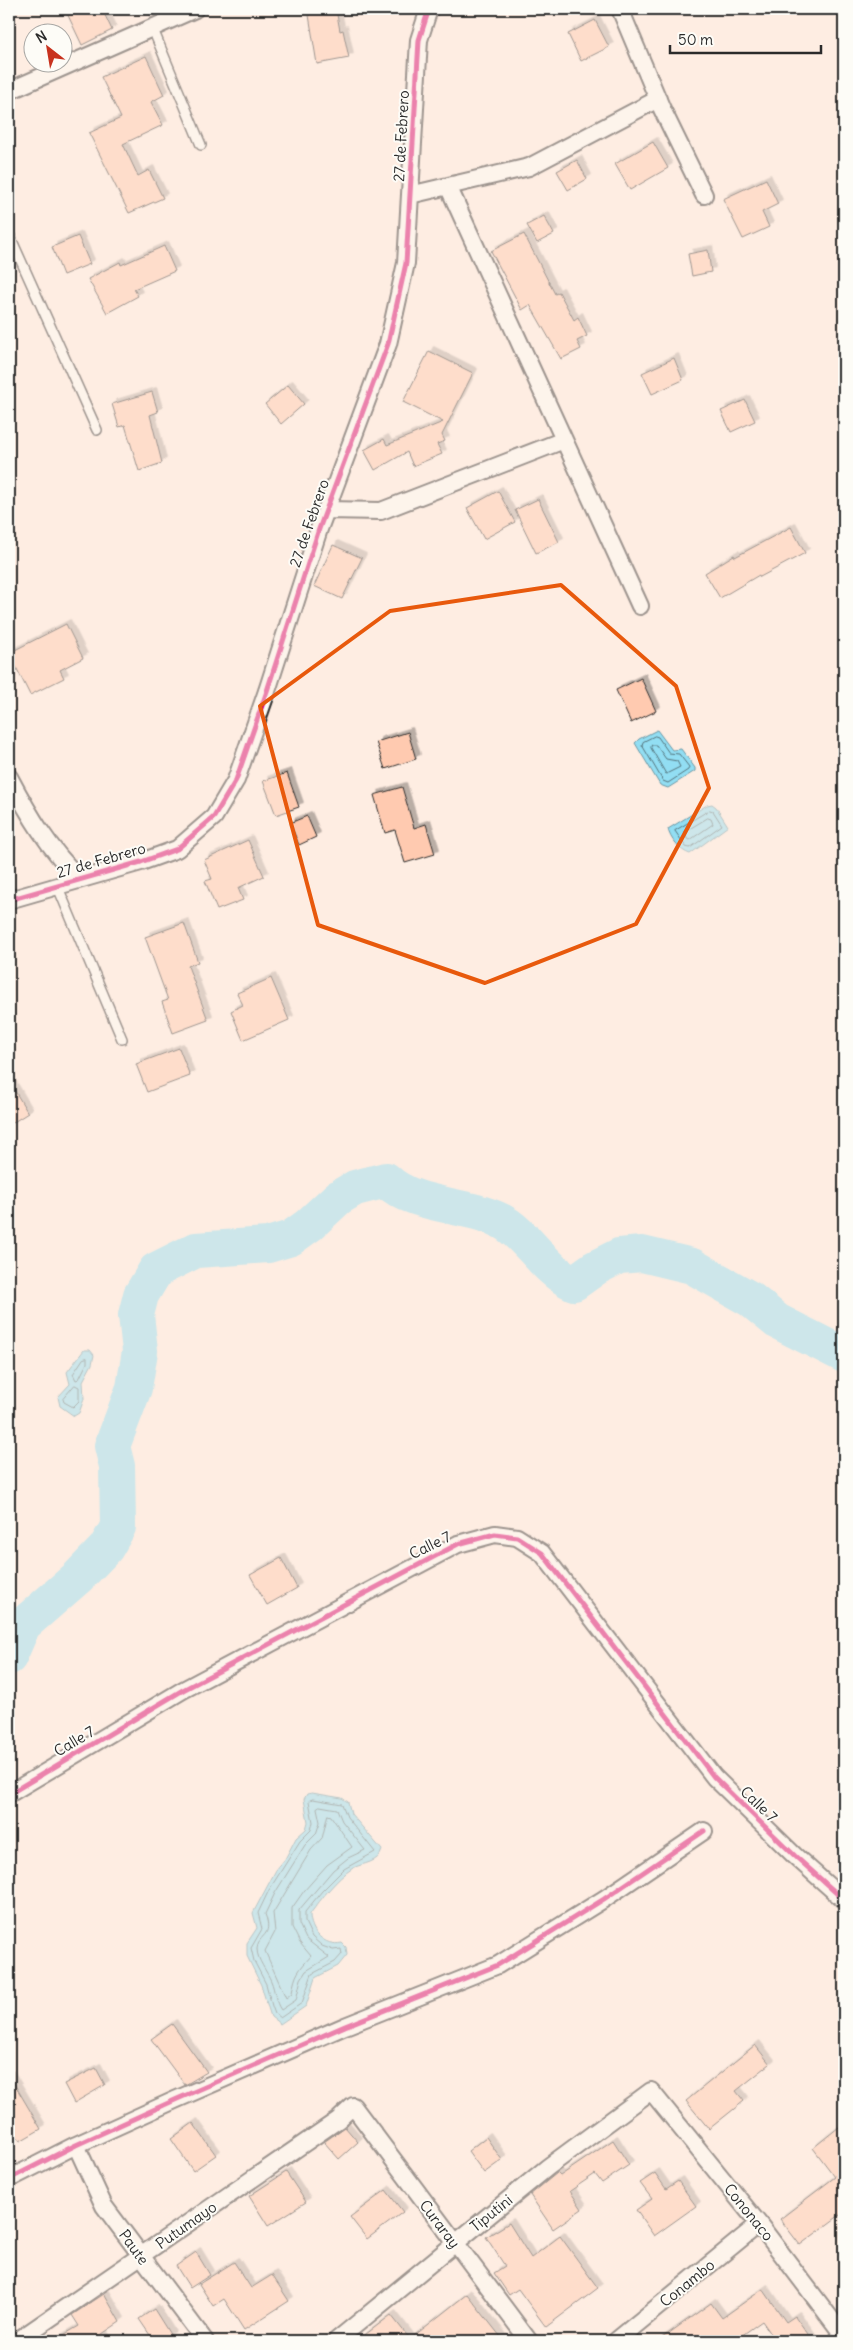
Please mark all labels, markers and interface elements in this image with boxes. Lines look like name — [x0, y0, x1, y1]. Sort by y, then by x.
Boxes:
north arrow — [22, 22, 72, 72]
scale bar — [670, 22, 822, 54]
text: N — [33, 27, 50, 47]
text: 50 m — [678, 30, 713, 49]
street label: 27 de Febrero — [389, 90, 413, 182]
street label: 27 de Febrero — [285, 477, 333, 569]
street label: 27 de Febrero — [54, 838, 148, 882]
street label: Calle 7 — [406, 1527, 454, 1563]
street label: Calle 7 — [50, 1722, 98, 1760]
street label: Calle 7 — [737, 1782, 781, 1826]
street label: Cononaco — [720, 2179, 778, 2245]
street label: Tiputini — [466, 2190, 516, 2236]
street label: Curaray — [416, 2196, 464, 2252]
street label: Putumayo — [152, 2197, 220, 2253]
street label: Paute — [115, 2226, 153, 2268]
street label: Conambo — [656, 2255, 718, 2311]

